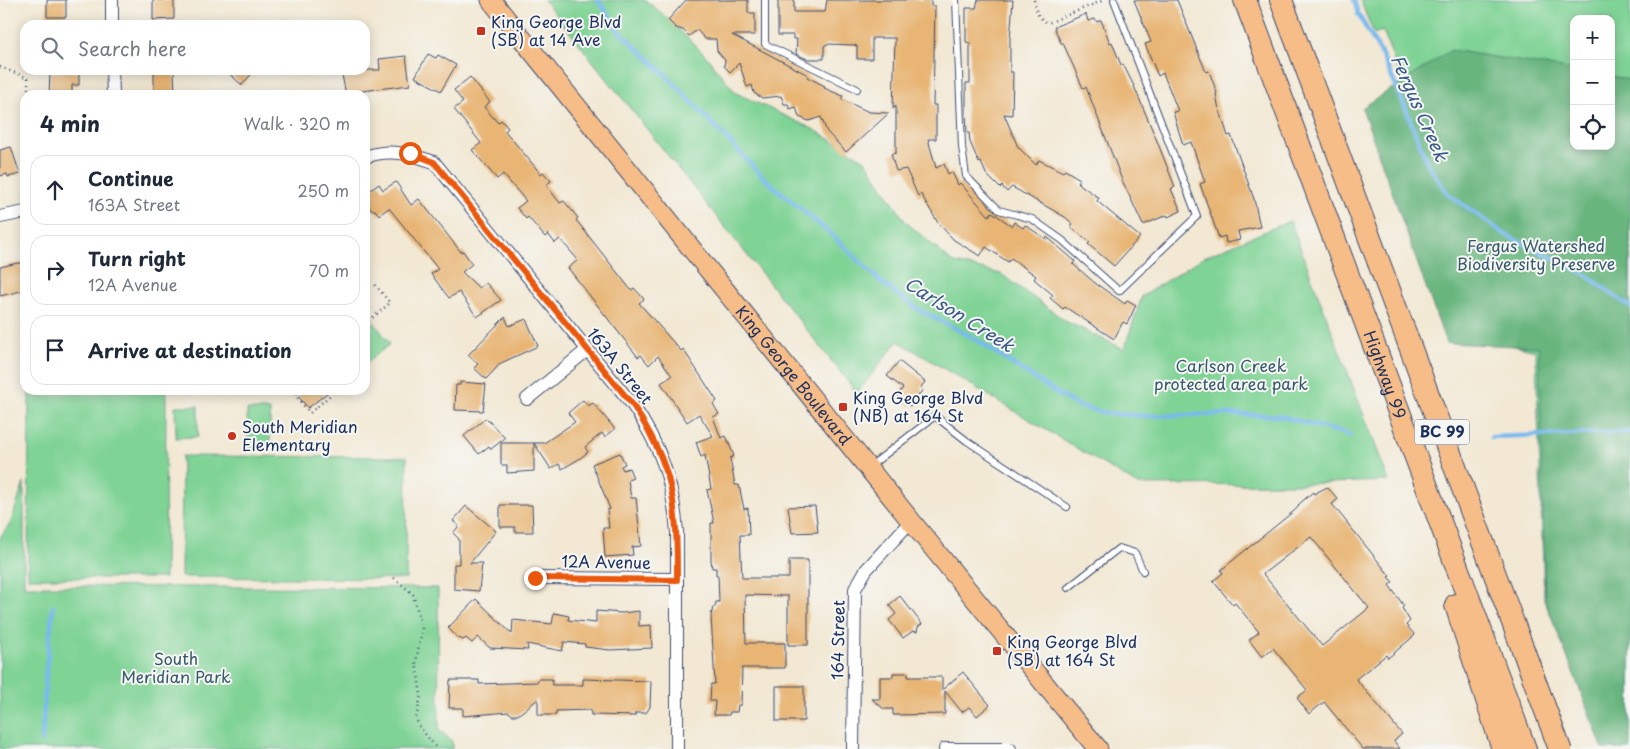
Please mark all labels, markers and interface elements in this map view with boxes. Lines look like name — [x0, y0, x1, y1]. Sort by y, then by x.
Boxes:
place label: King George Blvd (SB) at 14 Ave — [491, 9, 621, 51]
map controls — [1570, 15, 1615, 150]
button: + — [1570, 15, 1615, 60]
search box — [20, 20, 370, 75]
marker: King George Blvd (SB) at 14 Ave — [475, 25, 487, 37]
icon: search — [38, 34, 66, 62]
text: Search here — [78, 34, 187, 62]
water label: Fergus Creek — [1385, 50, 1456, 166]
button: − — [1570, 60, 1615, 105]
button: locate — [1570, 105, 1615, 150]
text: 4 min — [40, 107, 100, 139]
text: Walk · 320 m — [244, 111, 350, 135]
route start — [399, 142, 422, 165]
text: Continue — [88, 164, 174, 192]
icon: ahead — [41, 176, 69, 204]
text: 250 m — [298, 178, 349, 202]
text: 163A Street — [88, 192, 180, 216]
park label: Fergus Watershed Biodiversity Preserve — [1457, 233, 1615, 275]
text: Turn right — [88, 244, 186, 272]
icon: right — [41, 256, 69, 284]
text: 70 m — [309, 258, 349, 282]
water label: Carlson Creek — [900, 269, 1021, 359]
text: 12A Avenue — [88, 272, 177, 296]
street label: King George Boulevard — [731, 300, 858, 450]
street label: 163A Street — [582, 322, 659, 409]
street label: Highway 99 — [1359, 327, 1413, 422]
icon: arrive — [41, 336, 69, 364]
text: Arrive at destination — [88, 336, 292, 364]
park label: Carlson Creek protected area park — [1154, 353, 1308, 395]
place label: King George Blvd (NB) at 164 St — [853, 385, 983, 427]
marker: King George Blvd (NB) at 164 St — [837, 401, 849, 413]
place label: South Meridian Elementary — [242, 414, 358, 456]
road number: BC 99 — [1414, 420, 1470, 444]
marker: South Meridian Elementary — [226, 430, 238, 442]
street label: 12A Avenue — [561, 548, 651, 574]
route end — [524, 567, 547, 590]
street label: 164 Street — [824, 600, 850, 680]
place label: King George Blvd (SB) at 164 St — [1007, 629, 1137, 671]
marker: King George Blvd (SB) at 164 St — [991, 645, 1003, 657]
park label: South Meridian Park — [121, 646, 231, 688]

